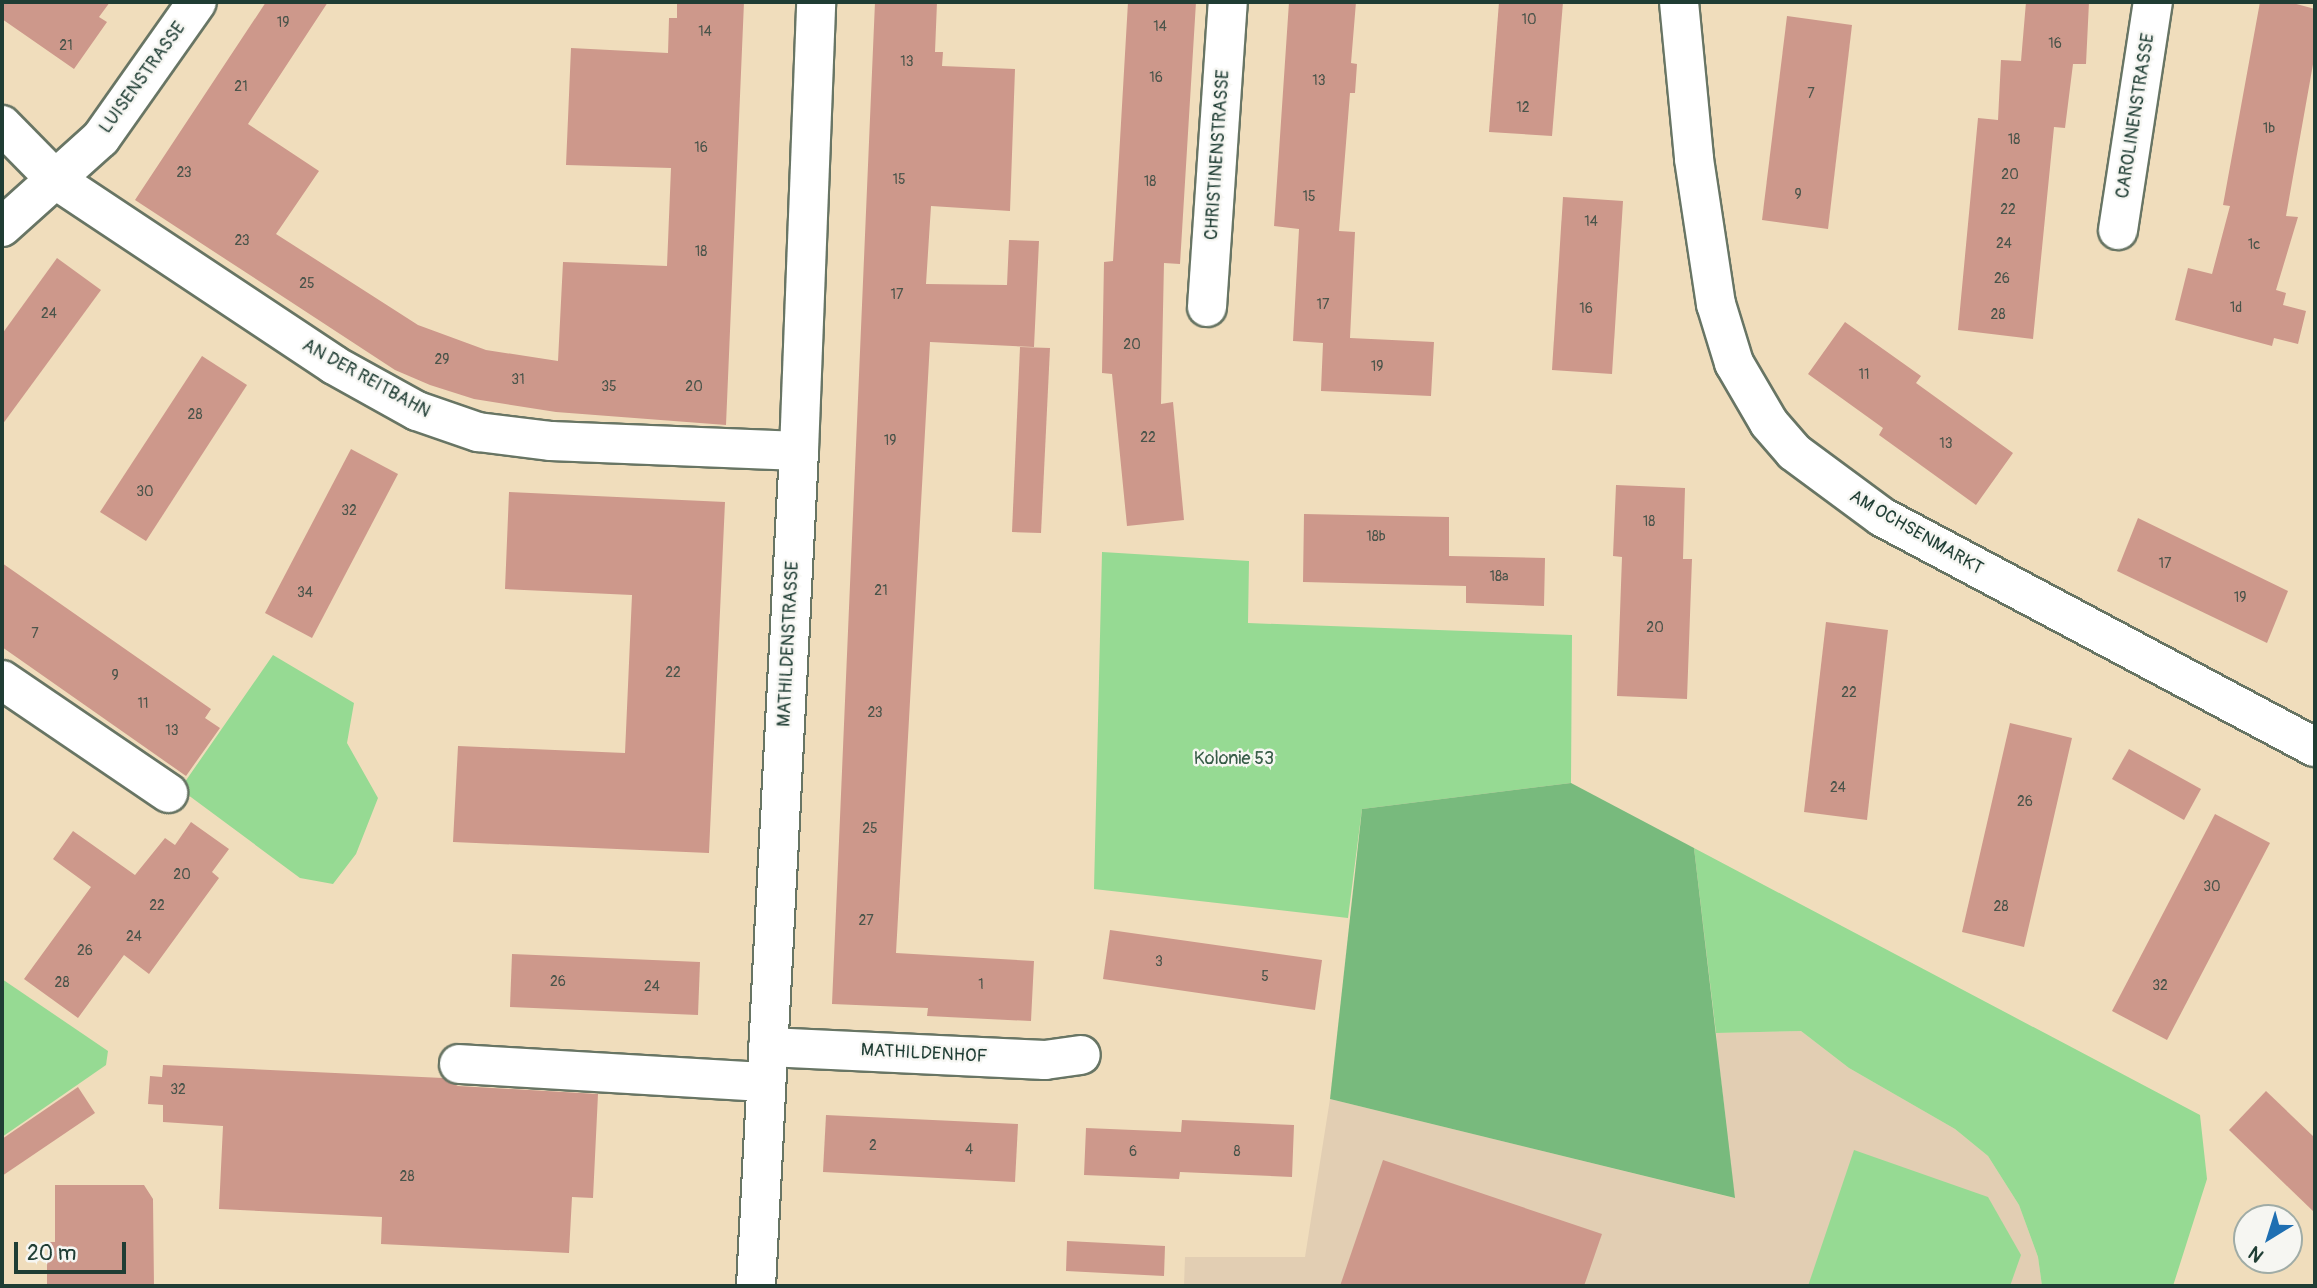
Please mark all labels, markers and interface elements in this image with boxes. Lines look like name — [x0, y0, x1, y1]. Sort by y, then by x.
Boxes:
house number: 10 — [1521, 12, 1537, 28]
house number: 19 — [277, 15, 289, 31]
street label: LUISENSTRASSE — [95, 18, 191, 138]
house number: 14 — [1153, 19, 1167, 35]
house number: 14 — [698, 24, 712, 40]
street label: CAROLINENSTRASSE — [2112, 32, 2160, 200]
house number: 16 — [2048, 36, 2062, 52]
house number: 21 — [59, 38, 73, 54]
house number: 13 — [900, 54, 914, 70]
street label: CHRISTINENSTRASSE — [1201, 69, 1235, 241]
house number: 16 — [1149, 70, 1163, 86]
house number: 13 — [1312, 73, 1326, 89]
house number: 21 — [234, 79, 248, 95]
house number: 7 — [1807, 86, 1815, 102]
house number: 12 — [1516, 100, 1530, 116]
house number: 1b — [2263, 121, 2275, 137]
house number: 18 — [2008, 132, 2020, 148]
house number: 16 — [694, 140, 708, 156]
house number: 23 — [176, 165, 192, 181]
house number: 20 — [2001, 167, 2019, 183]
house number: 15 — [892, 172, 906, 188]
house number: 18 — [1144, 174, 1156, 190]
house number: 9 — [1794, 187, 1802, 203]
house number: 15 — [1302, 189, 1316, 205]
house number: 22 — [2000, 202, 2016, 218]
house number: 14 — [1584, 214, 1598, 230]
house number: 23 — [234, 233, 250, 249]
house number: 24 — [1996, 236, 2012, 252]
house number: 1c — [2248, 237, 2260, 253]
house number: 18 — [695, 244, 707, 260]
house number: 26 — [1994, 271, 2010, 287]
house number: 25 — [299, 276, 315, 292]
house number: 17 — [891, 287, 903, 303]
house number: 17 — [1317, 297, 1329, 313]
house number: 1d — [2230, 300, 2242, 316]
house number: 16 — [1579, 301, 1593, 317]
house number: 24 — [41, 306, 57, 322]
house number: 28 — [1991, 307, 2005, 323]
street label: AN DER REITBAHN — [298, 335, 434, 423]
house number: 20 — [1123, 337, 1141, 353]
house number: 29 — [434, 352, 450, 368]
house number: 19 — [1371, 359, 1383, 375]
house number: 11 — [1859, 367, 1869, 383]
house number: 31 — [511, 372, 525, 388]
house number: 35 — [601, 379, 617, 395]
house number: 20 — [685, 379, 703, 395]
house number: 28 — [188, 407, 202, 423]
house number: 22 — [1140, 430, 1156, 446]
house number: 19 — [884, 433, 896, 449]
house number: 13 — [1939, 436, 1953, 452]
house number: 30 — [136, 484, 154, 500]
street label: AM OCHSENMARKT — [1845, 486, 1987, 580]
house number: 32 — [341, 503, 357, 519]
house number: 18 — [1643, 514, 1655, 530]
house number: 18b — [1366, 529, 1386, 545]
house number: 17 — [2159, 556, 2171, 572]
street label: MATHILDENSTRASSE — [774, 561, 804, 727]
house number: 18a — [1489, 569, 1509, 585]
house number: 21 — [874, 583, 888, 599]
house number: 34 — [297, 585, 313, 601]
house number: 19 — [2234, 590, 2246, 606]
house number: 20 — [1646, 620, 1664, 636]
house number: 7 — [31, 626, 39, 642]
house number: 22 — [665, 665, 681, 681]
house number: 9 — [111, 668, 119, 684]
house number: 22 — [1841, 685, 1857, 701]
house number: 11 — [138, 696, 148, 712]
house number: 23 — [867, 705, 883, 721]
house number: 13 — [165, 723, 179, 739]
park label: Kolonie 53 — [1194, 748, 1274, 770]
house number: 24 — [1830, 780, 1846, 796]
house number: 26 — [2017, 794, 2033, 810]
house number: 25 — [862, 821, 878, 837]
house number: 20 — [173, 867, 191, 883]
house number: 30 — [2203, 879, 2221, 895]
house number: 22 — [149, 898, 165, 914]
house number: 28 — [1994, 899, 2008, 915]
house number: 27 — [858, 913, 874, 929]
house number: 24 — [126, 929, 142, 945]
house number: 26 — [77, 943, 93, 959]
house number: 3 — [1155, 954, 1163, 970]
house number: 5 — [1261, 969, 1269, 985]
house number: 26 — [550, 974, 566, 990]
house number: 28 — [55, 975, 69, 991]
house number: 1 — [978, 977, 984, 993]
house number: 32 — [2152, 978, 2168, 994]
house number: 24 — [644, 979, 660, 995]
street label: MATHILDENHOF — [860, 1040, 988, 1068]
house number: 32 — [170, 1082, 186, 1098]
house number: 2 — [869, 1138, 877, 1154]
house number: 4 — [965, 1142, 973, 1158]
house number: 6 — [1129, 1144, 1137, 1160]
house number: 8 — [1233, 1144, 1241, 1160]
house number: 28 — [400, 1169, 414, 1185]
north arrow — [2233, 1204, 2303, 1274]
scale bar — [18, 1228, 130, 1272]
text: 20 m — [27, 1240, 76, 1267]
text: N — [2244, 1241, 2269, 1267]

